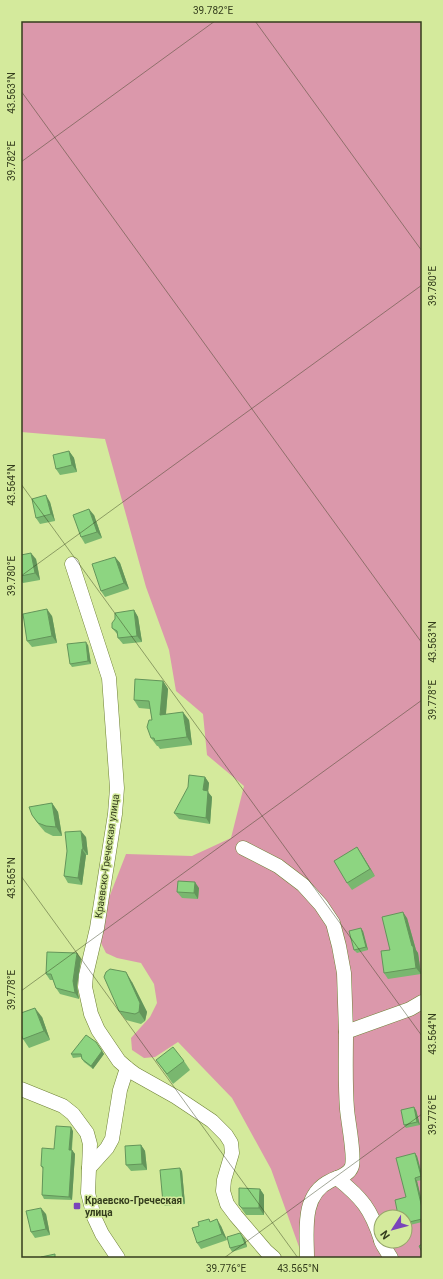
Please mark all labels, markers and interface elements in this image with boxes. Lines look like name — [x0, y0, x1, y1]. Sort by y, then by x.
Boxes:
text: 39.782°E — [193, 5, 233, 16]
text: 43.563°N — [6, 72, 17, 114]
text: 39.782°E — [6, 141, 17, 181]
text: 39.780°E — [427, 266, 438, 306]
text: 43.564°N — [6, 464, 17, 506]
text: 39.780°E — [6, 556, 17, 596]
text: 43.563°N — [427, 621, 438, 663]
text: 39.778°E — [427, 680, 438, 720]
street label: Краевско-Греческая улица — [93, 793, 121, 919]
text: 43.565°N — [6, 857, 17, 899]
text: 39.778°E — [6, 970, 17, 1010]
text: 43.564°N — [427, 1013, 438, 1055]
text: 39.776°E — [427, 1095, 438, 1135]
place label: Краевско-Греческая улица — [85, 1195, 182, 1218]
marker: Краевско-Греческая улица — [72, 1201, 82, 1211]
north arrow — [373, 1209, 413, 1249]
text: N — [378, 1227, 393, 1242]
text: 39.776°E — [206, 1263, 246, 1274]
text: 43.565°N — [277, 1263, 319, 1274]

